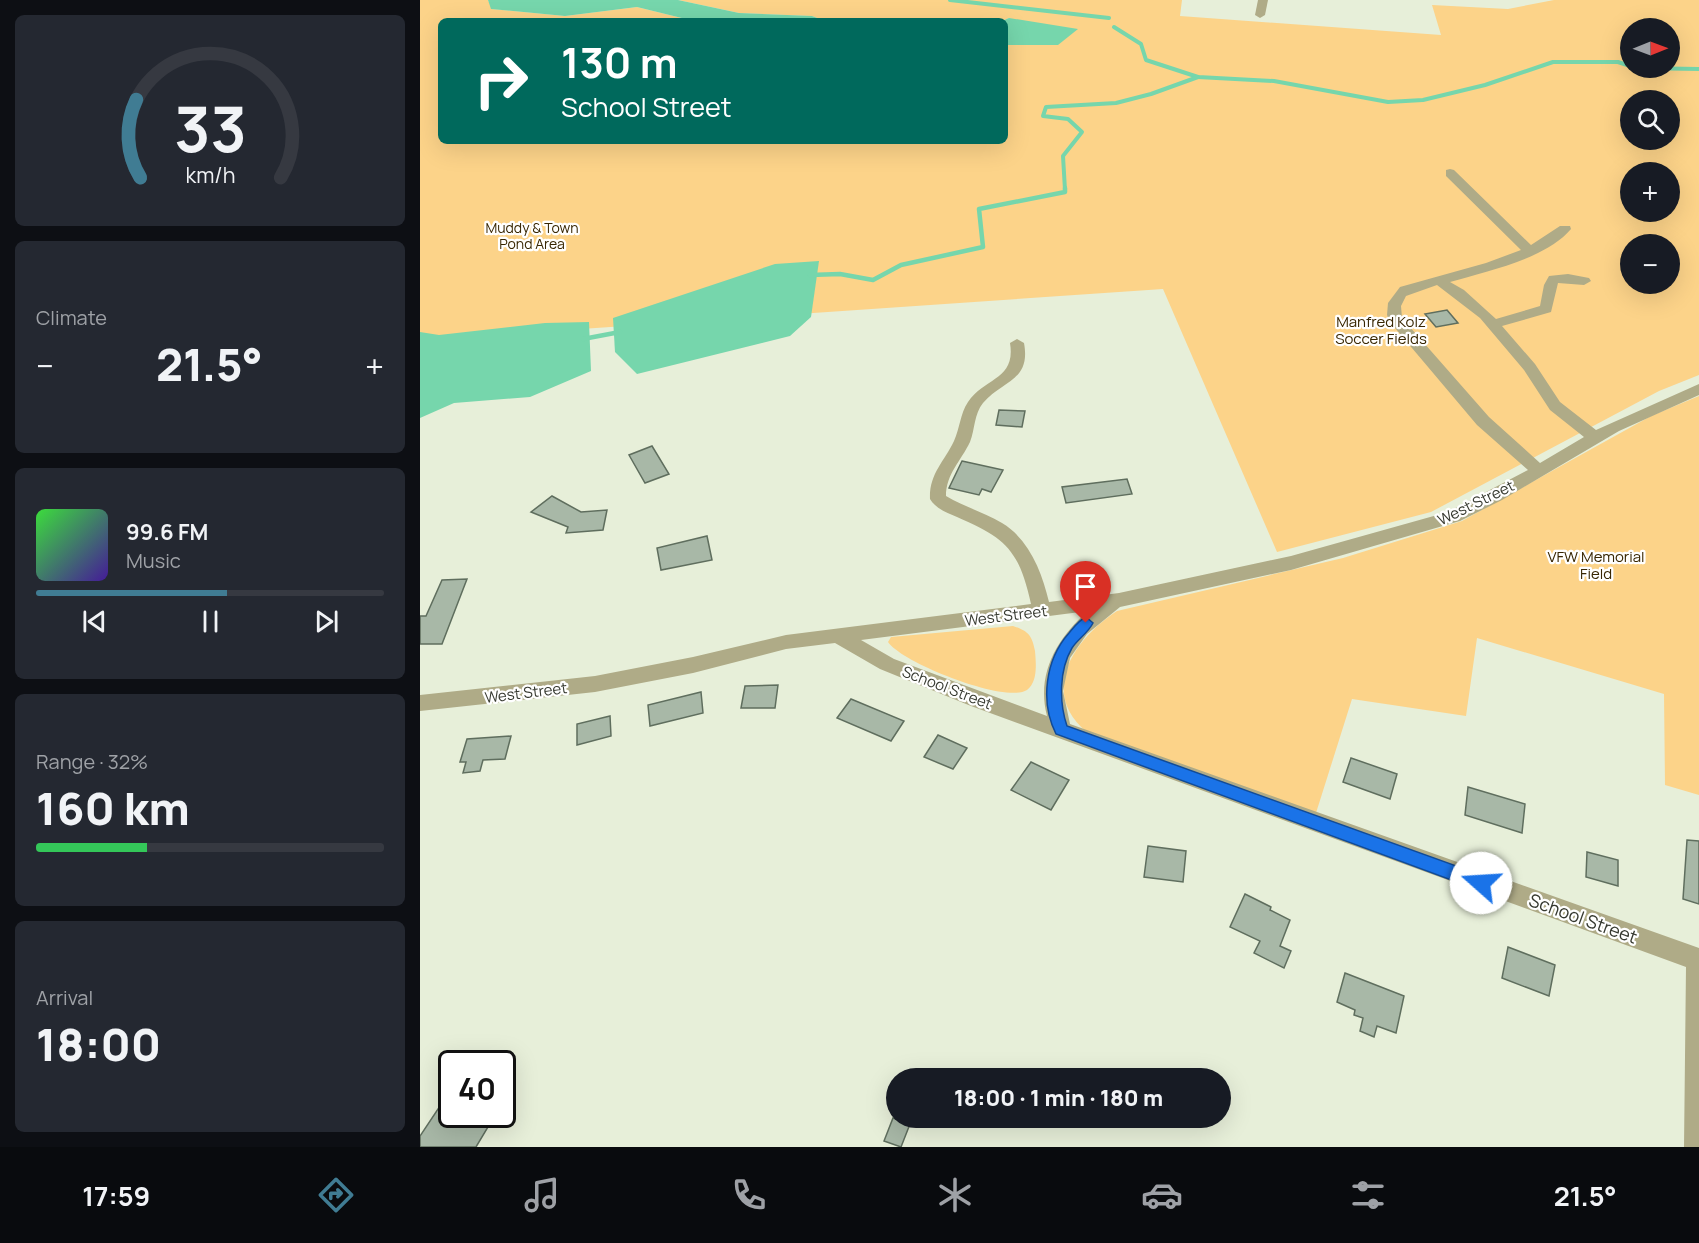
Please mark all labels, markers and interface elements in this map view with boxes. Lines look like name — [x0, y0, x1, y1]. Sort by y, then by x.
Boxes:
north arrow — [1620, 18, 1680, 78]
map controls — [1620, 18, 1680, 294]
text: 130 m — [561, 33, 678, 91]
icon: right — [462, 42, 540, 120]
text: 33 — [174, 85, 246, 171]
text: School Street — [561, 88, 732, 125]
button: search — [1620, 90, 1680, 150]
text: km/h — [185, 160, 235, 189]
button: + — [1620, 162, 1680, 222]
park label: Muddy & Town Pond Area — [485, 218, 579, 253]
button: − — [1620, 234, 1680, 294]
text: Climate — [36, 304, 107, 331]
park label: Manfred Kolz Soccer Fields — [1335, 311, 1427, 349]
text: 21.5° — [156, 333, 263, 395]
text: − — [36, 343, 54, 388]
text: + — [365, 343, 384, 388]
street label: West Street — [1434, 475, 1518, 530]
text: 99.6 FM — [126, 517, 208, 547]
park label: VFW Memorial Field — [1547, 546, 1645, 584]
text: Music — [126, 547, 181, 574]
pin — [1060, 561, 1111, 623]
icon: arrive — [1069, 570, 1102, 603]
street label: West Street — [964, 600, 1048, 631]
icon: previous — [78, 605, 111, 638]
icon: pause — [194, 605, 227, 638]
icon: next — [310, 605, 343, 638]
street label: School Street — [899, 661, 995, 714]
street label: West Street — [484, 677, 568, 708]
text: Range · 32% — [36, 748, 148, 775]
text: 160 km — [36, 777, 190, 839]
position arrow — [1449, 851, 1513, 915]
street label: School Street — [1526, 887, 1641, 949]
text: Arrival — [36, 984, 93, 1011]
text: 18:00 — [36, 1013, 161, 1075]
speed limit sign: 40 — [438, 1050, 516, 1128]
text: 18:00 · 1 min · 180 m — [954, 1083, 1163, 1113]
icon: directions — [315, 1174, 357, 1216]
icon: music — [521, 1174, 563, 1216]
icon: phone — [728, 1174, 770, 1216]
icon: climate — [934, 1174, 976, 1216]
icon: car — [1141, 1174, 1183, 1216]
icon: filters — [1347, 1174, 1389, 1216]
text: 17:59 — [82, 1177, 150, 1214]
text: 21.5° — [1554, 1177, 1617, 1214]

